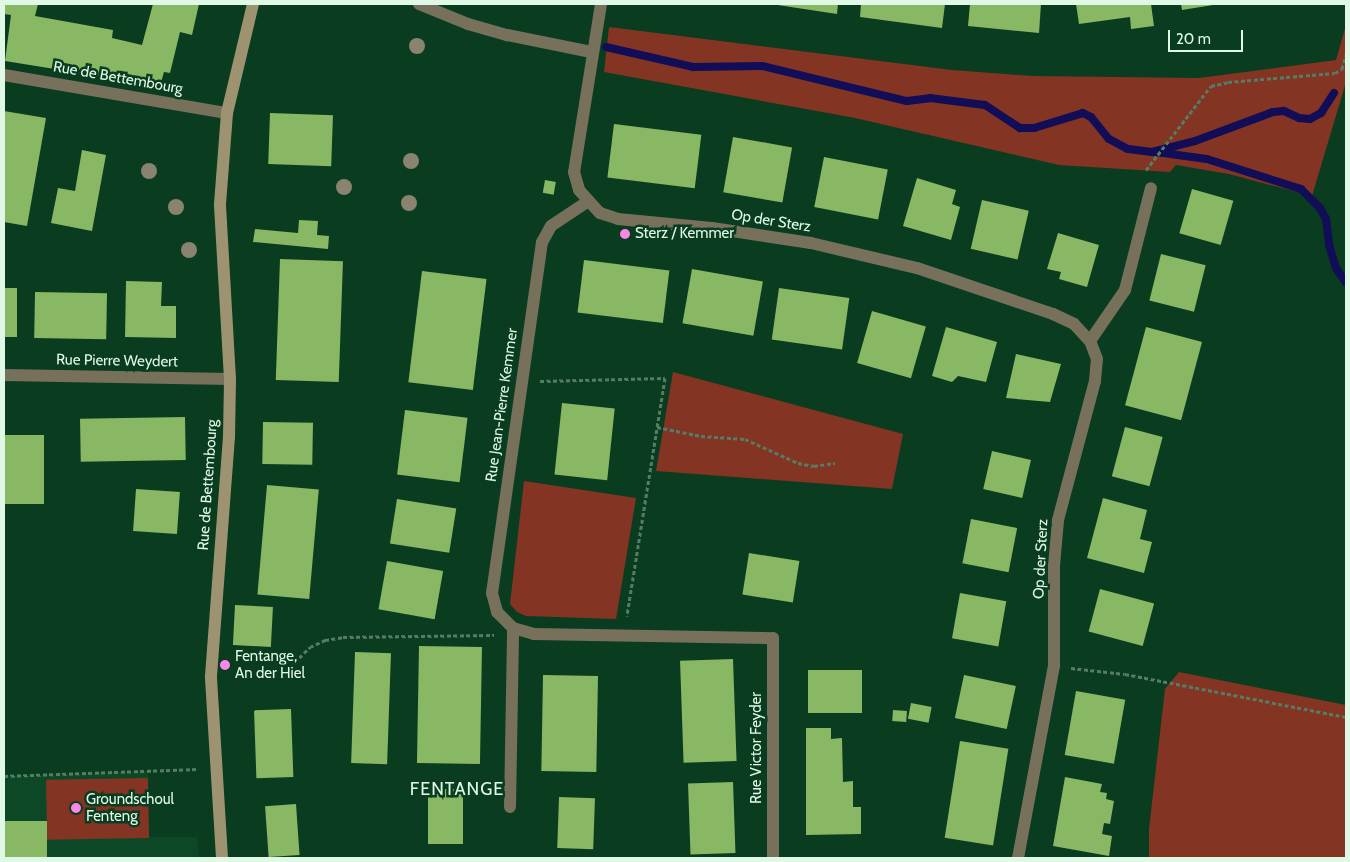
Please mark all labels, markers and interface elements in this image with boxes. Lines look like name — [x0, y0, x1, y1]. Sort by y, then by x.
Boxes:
scale bar — [1170, 20, 1245, 52]
text: 20 m — [1176, 30, 1211, 48]
street label: Rue de Bettembourg — [52, 58, 184, 98]
street label: Op der Sterz — [730, 206, 812, 236]
place label: Sterz / Kemmer — [635, 225, 734, 243]
marker: Sterz / Kemmer — [619, 228, 631, 240]
street label: Rue Jean-Pierre Kemmer — [482, 327, 522, 483]
street label: Rue Pierre Weydert — [56, 351, 178, 371]
street label: Rue de Bettembourg — [194, 419, 222, 551]
street label: Op der Sterz — [1030, 518, 1052, 600]
place label: Fentange, An der Hiel — [235, 647, 305, 682]
marker: Fentange, An der Hiel — [219, 659, 231, 671]
street label: Rue Victor Feyder — [748, 692, 766, 804]
district label: FENTANGE — [409, 778, 505, 800]
place label: Groundschoul Fenteng — [86, 790, 174, 825]
marker: Groundschoul Fenteng — [70, 802, 82, 814]

